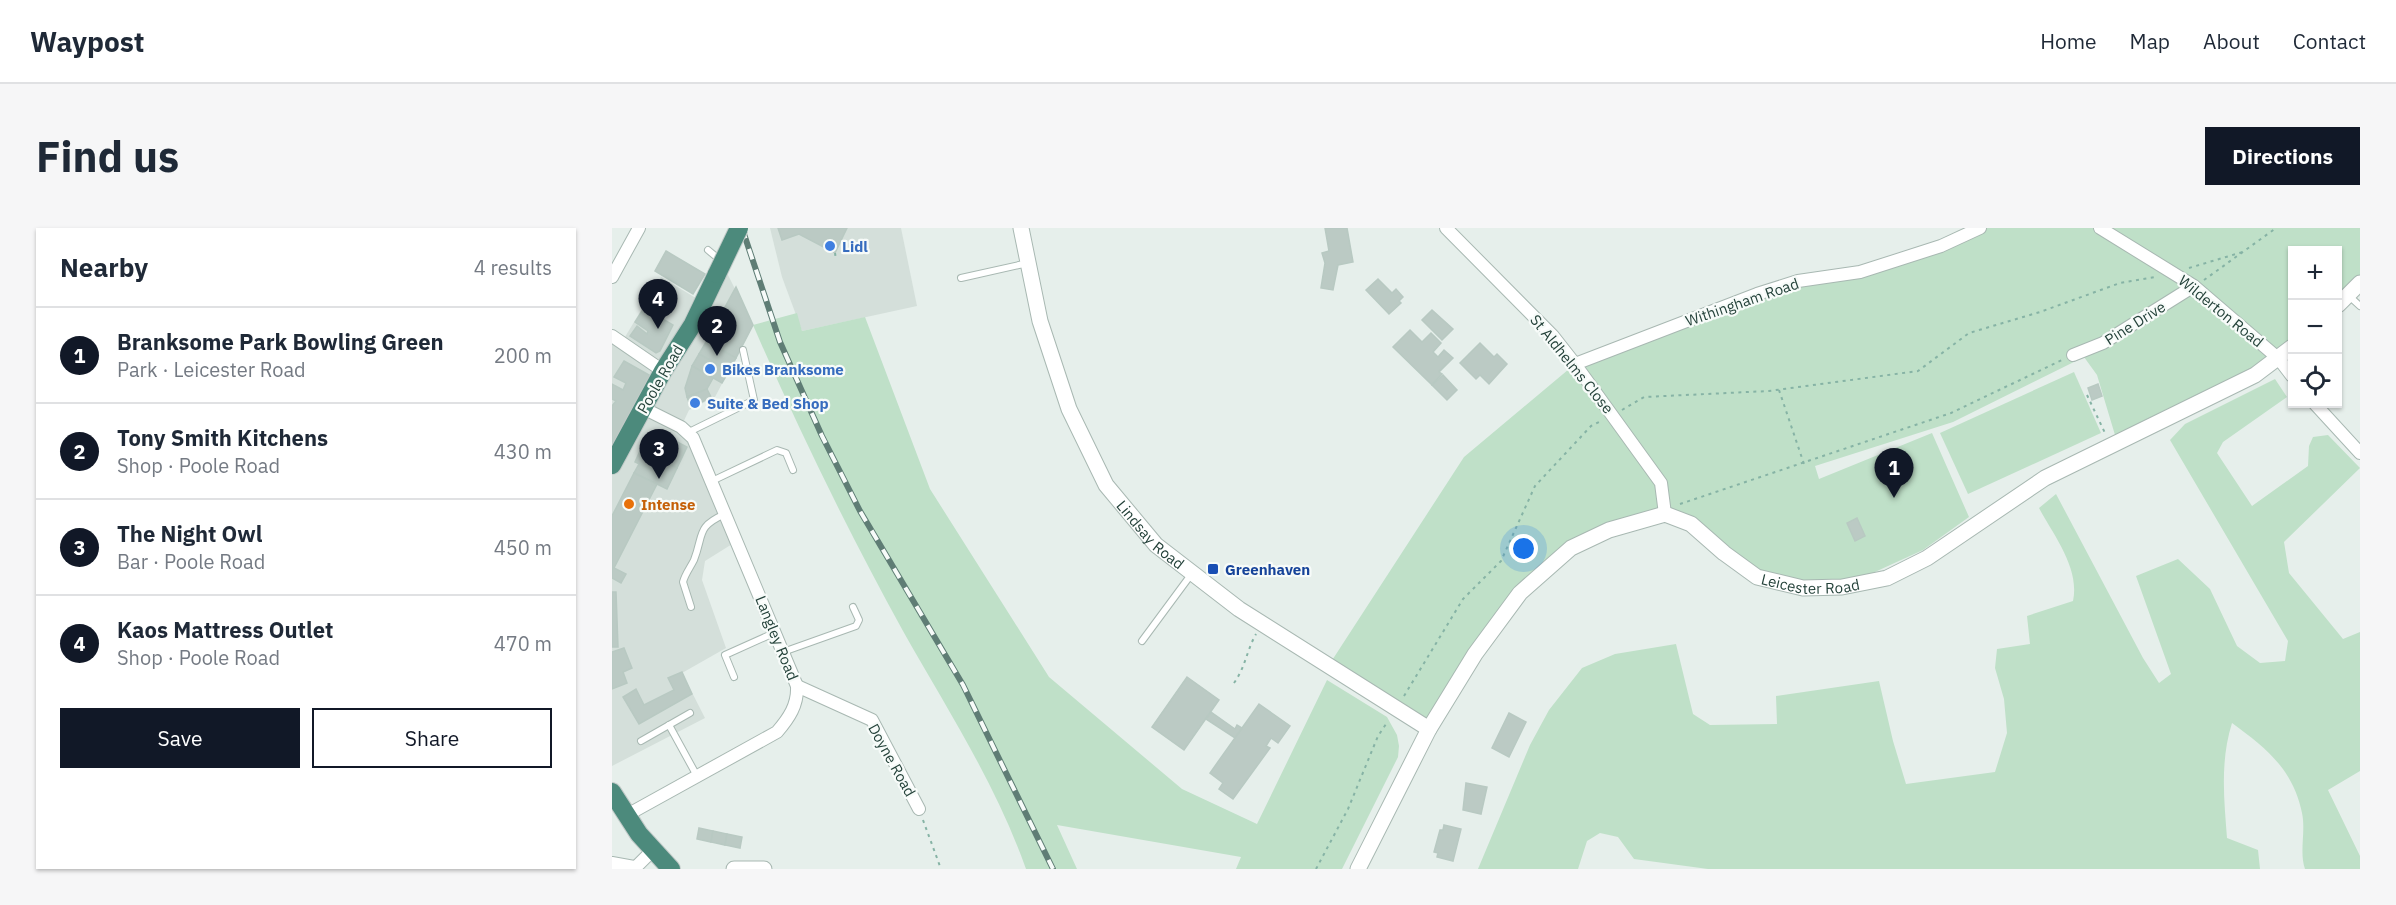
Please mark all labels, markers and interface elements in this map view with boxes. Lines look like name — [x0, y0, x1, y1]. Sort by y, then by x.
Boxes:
text: Waypost — [30, 23, 144, 60]
text: Home — [2040, 27, 2097, 55]
text: Map — [2130, 27, 2170, 55]
text: About — [2203, 27, 2260, 55]
text: Contact — [2293, 27, 2366, 55]
button: Directions — [2205, 127, 2360, 185]
text: Find us — [36, 129, 179, 184]
place label: Lidl — [842, 237, 868, 256]
marker: Lidl — [823, 239, 837, 253]
map controls — [2288, 246, 2342, 408]
button: + — [2288, 246, 2342, 300]
text: Nearby — [60, 250, 148, 284]
text: 4 results — [474, 254, 552, 281]
street label: Wilderton Road — [2175, 271, 2267, 351]
street label: Withingham Road — [1683, 274, 1801, 330]
pin: 4 — [638, 279, 678, 329]
street label: Pine Drive — [2101, 297, 2169, 349]
button: − — [2288, 300, 2342, 354]
pin: 2 — [698, 306, 736, 356]
street label: St Aldhelms Close — [1526, 311, 1618, 417]
text: Branksome Park Bowling Green — [117, 327, 444, 356]
street label: Poole Road — [633, 341, 687, 417]
text: 1 — [74, 342, 86, 369]
text: 200 m — [494, 342, 552, 369]
button: locate — [2288, 354, 2342, 408]
text: Park · Leicester Road — [117, 356, 306, 383]
place label: Bikes Branksome — [722, 360, 844, 379]
marker: Bikes Branksome — [703, 362, 717, 376]
place label: Suite & Bed Shop — [707, 394, 829, 413]
marker: Suite & Bed Shop — [688, 396, 702, 410]
text: Tony Smith Kitchens — [117, 423, 328, 452]
pin: 3 — [640, 430, 678, 479]
text: 2 — [74, 438, 86, 465]
text: 430 m — [494, 438, 552, 465]
pin: 1 — [1874, 448, 1914, 498]
text: Shop · Poole Road — [117, 452, 280, 479]
place label: Intense — [641, 495, 695, 514]
street label: Lindsay Road — [1113, 496, 1188, 573]
marker: Intense — [622, 497, 636, 511]
text: The Night Owl — [117, 519, 263, 548]
text: 3 — [74, 534, 86, 561]
text: 450 m — [494, 534, 552, 561]
your location — [1509, 534, 1538, 563]
text: Bar · Poole Road — [117, 548, 265, 575]
place label: Greenhaven — [1225, 560, 1310, 579]
marker: Greenhaven — [1206, 562, 1220, 576]
street label: Leicester Road — [1759, 569, 1861, 598]
street label: Langley Road — [751, 593, 803, 683]
text: Kaos Mattress Outlet — [117, 615, 334, 644]
text: 4 — [74, 630, 86, 657]
text: 470 m — [494, 630, 552, 657]
text: Shop · Poole Road — [117, 644, 280, 671]
button: Save — [60, 708, 300, 768]
button: Share — [312, 708, 552, 768]
street label: Doyne Road — [864, 720, 920, 800]

